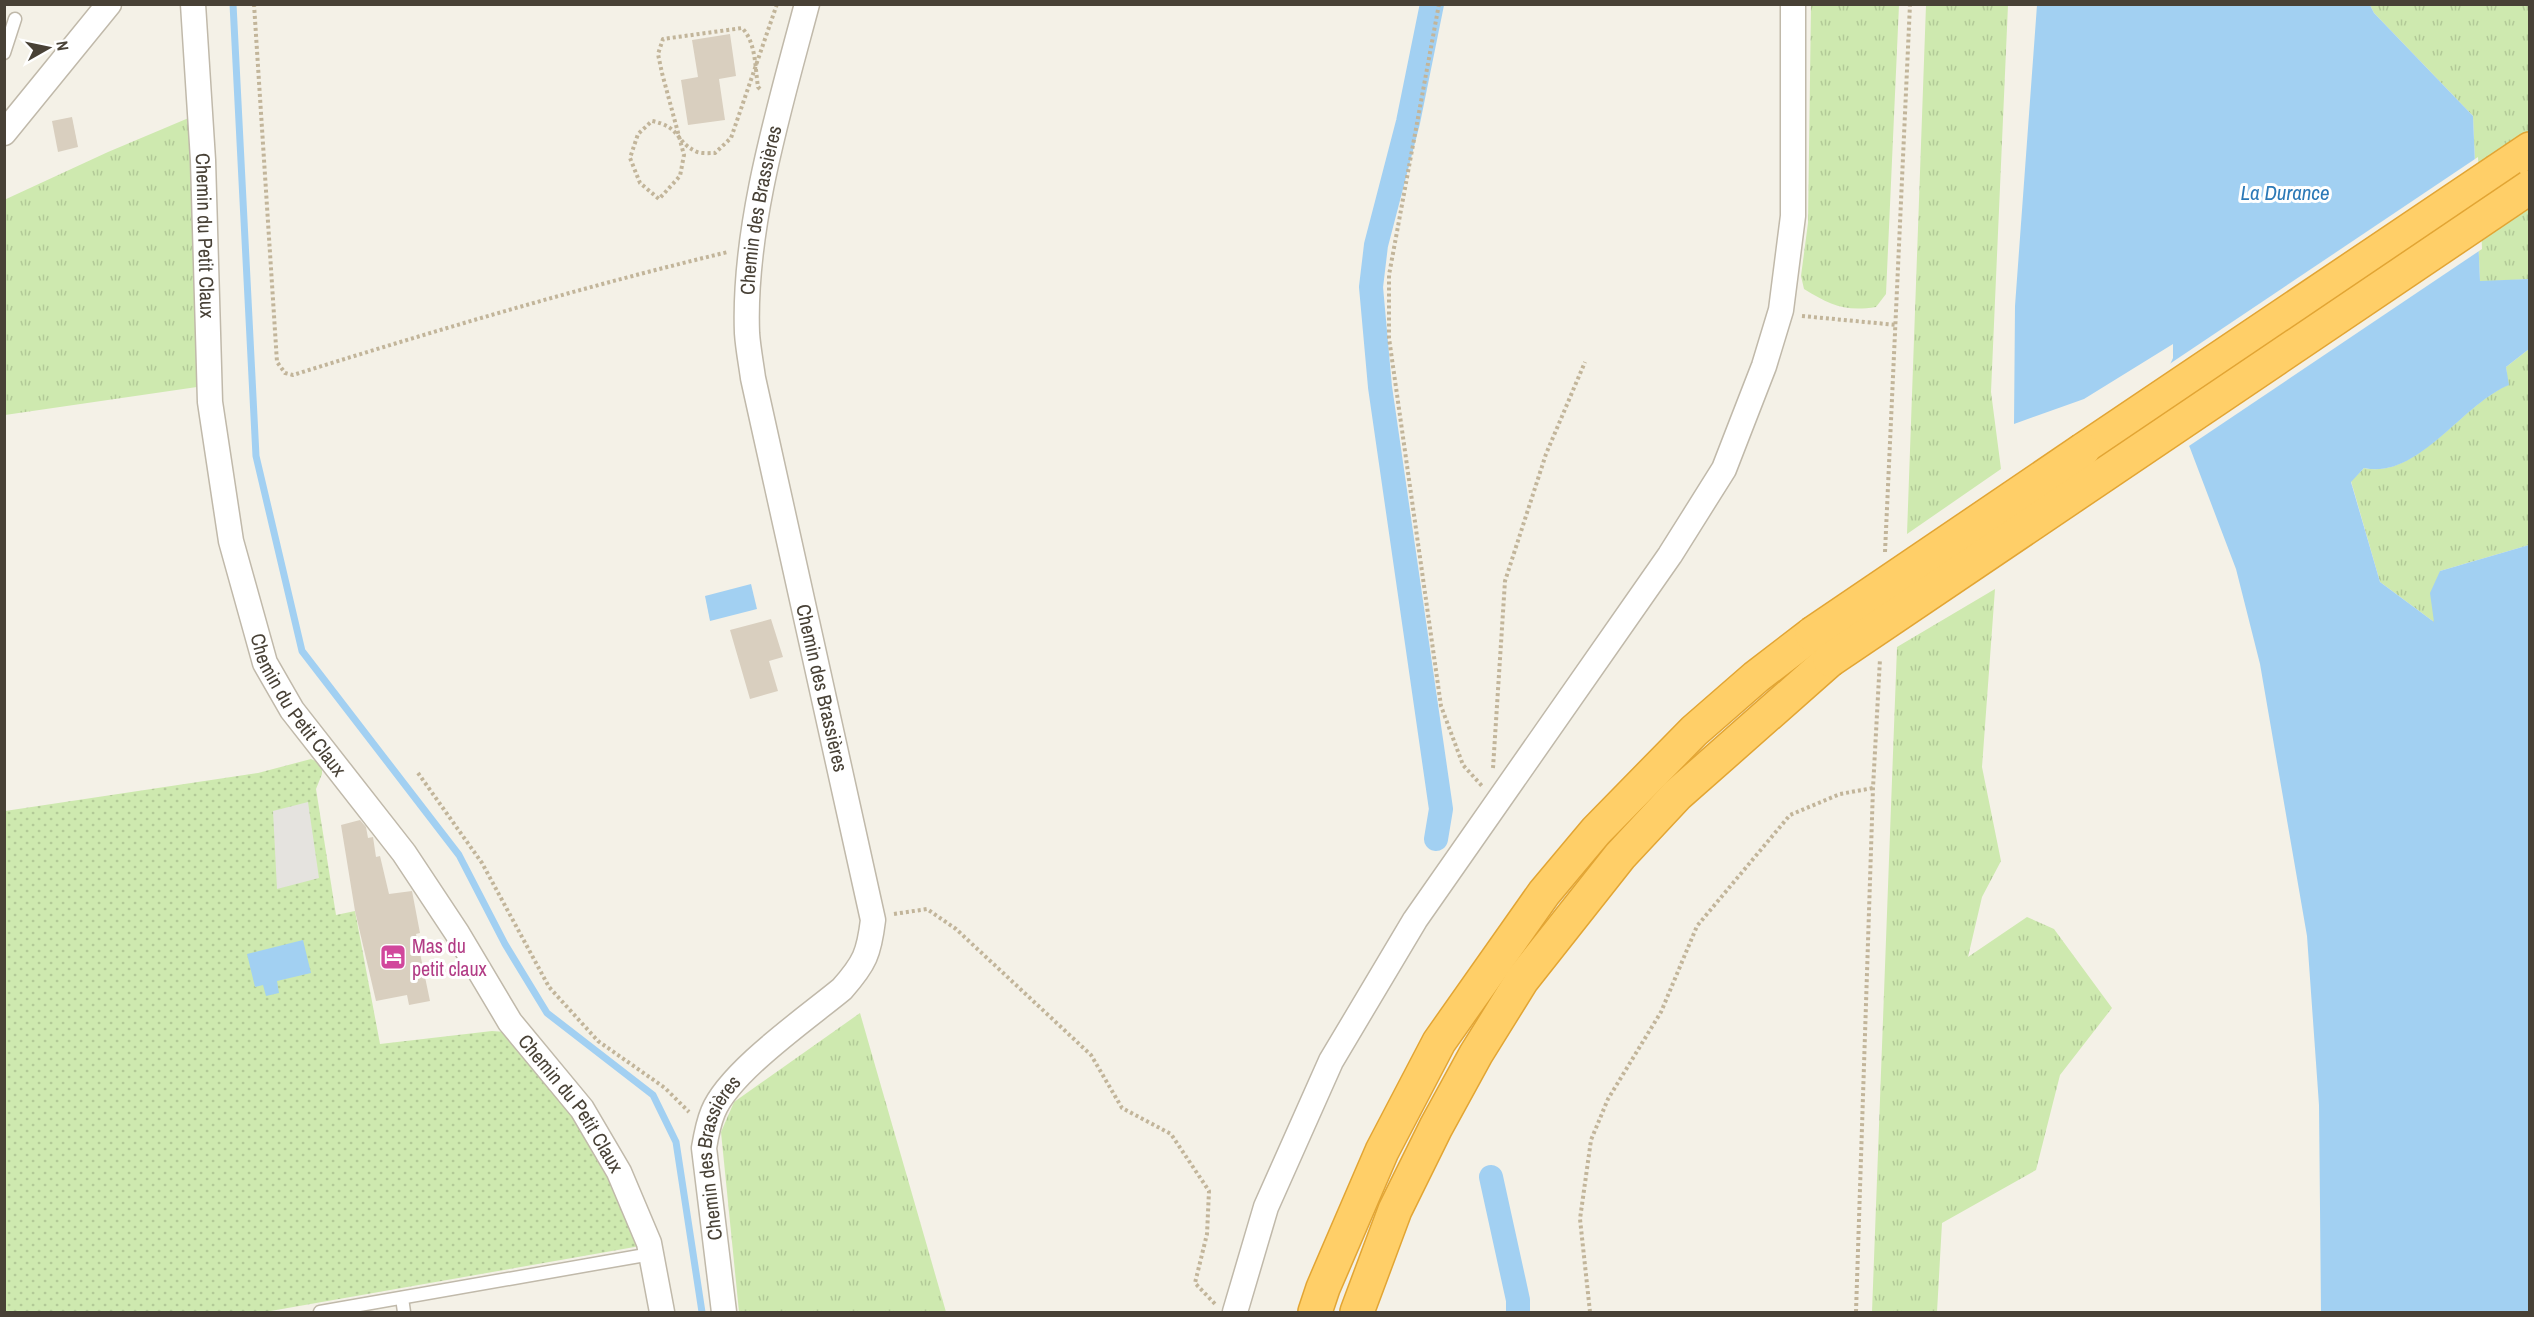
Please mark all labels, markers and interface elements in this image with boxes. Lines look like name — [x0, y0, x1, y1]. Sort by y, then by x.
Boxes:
north arrow — [18, 18, 78, 78]
text: N — [51, 39, 74, 52]
street label: Chemin des Brassières — [733, 122, 788, 295]
street label: Chemin du Petit Claux — [190, 152, 222, 319]
water label: La Durance — [2240, 178, 2330, 207]
street label: Chemin des Brassières — [790, 601, 855, 774]
street label: Chemin du Petit Claux — [244, 630, 353, 782]
place label: Mas du petit claux — [412, 932, 488, 982]
hotel icon: Mas du petit claux — [378, 942, 408, 972]
street label: Chemin du Petit Claux — [512, 1028, 631, 1178]
street label: Chemin des Brassières — [690, 1069, 746, 1242]

